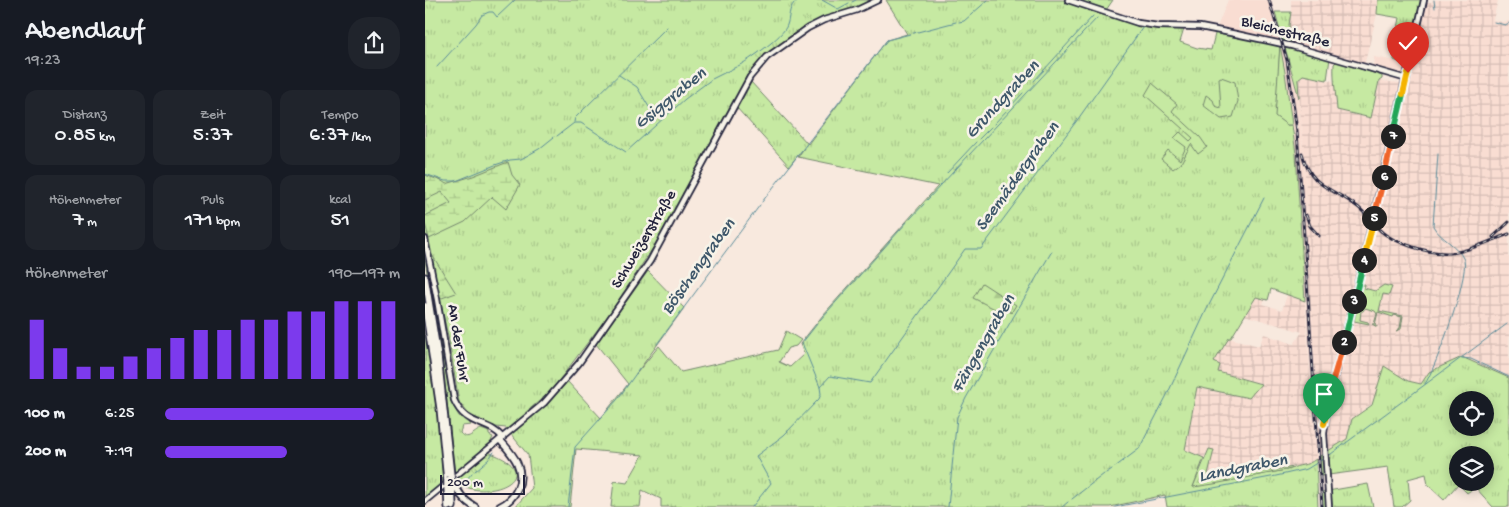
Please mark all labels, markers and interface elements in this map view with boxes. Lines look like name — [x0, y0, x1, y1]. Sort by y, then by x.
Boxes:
street label: Bleichestraße — [1238, 13, 1332, 53]
text: Abendlauf — [25, 16, 144, 49]
button: share — [348, 17, 400, 69]
pin — [1387, 22, 1429, 73]
icon: check — [1394, 29, 1422, 57]
text: 19:23 — [25, 52, 61, 71]
water label: Grundgraben — [961, 56, 1045, 143]
water label: Gsiggraben — [631, 63, 711, 134]
text: Distanz — [63, 107, 107, 124]
text: Zeit — [200, 107, 225, 124]
text: Tempo — [322, 107, 359, 124]
water label: Seemädergraben — [971, 118, 1065, 236]
text: 0.85 — [55, 124, 96, 149]
text: 5:37 — [193, 124, 232, 149]
text: 6:37 — [309, 124, 348, 149]
pin: 7 — [1381, 124, 1405, 148]
text: 7 — [1390, 128, 1397, 145]
text: km — [96, 129, 115, 146]
text: /km — [348, 129, 371, 146]
pin: 6 — [1371, 164, 1397, 190]
text: 6 — [1381, 169, 1388, 186]
street label: Schweizerstraße — [608, 187, 682, 293]
text: Höhenmeter — [49, 192, 121, 209]
text: Puls — [201, 192, 224, 209]
text: kcal — [329, 192, 351, 209]
pin: 5 — [1361, 206, 1387, 230]
text: 7 — [73, 209, 84, 234]
text: 171 — [185, 209, 213, 234]
text: 51 — [330, 209, 350, 234]
text: 5 — [1371, 210, 1378, 227]
text: m — [84, 214, 97, 231]
text: bpm — [213, 214, 240, 231]
water label: Böschengraben — [657, 215, 741, 319]
pin: 4 — [1351, 248, 1377, 272]
text: 4 — [1361, 252, 1368, 269]
text: Höhenmeter — [25, 265, 107, 284]
text: 190–197 m — [329, 265, 400, 284]
pin: 3 — [1341, 288, 1367, 314]
water label: Fängengraben — [947, 291, 1021, 397]
text: 3 — [1351, 293, 1358, 310]
street label: An der Fuhr — [442, 303, 473, 384]
pin: 2 — [1331, 330, 1357, 354]
text: 2 — [1341, 334, 1348, 351]
pin — [1303, 373, 1345, 424]
icon: arrive — [1310, 380, 1338, 408]
map controls — [1449, 391, 1494, 491]
button: locate — [1449, 391, 1494, 436]
text: 100 m — [25, 405, 65, 424]
text: 6:25 — [105, 405, 134, 424]
text: 200 m — [25, 443, 66, 462]
text: 7:19 — [105, 443, 133, 462]
button: layers — [1449, 446, 1494, 491]
water label: Landgraben — [1197, 450, 1289, 488]
scale bar — [440, 472, 525, 495]
text: 200 m — [447, 475, 483, 492]

